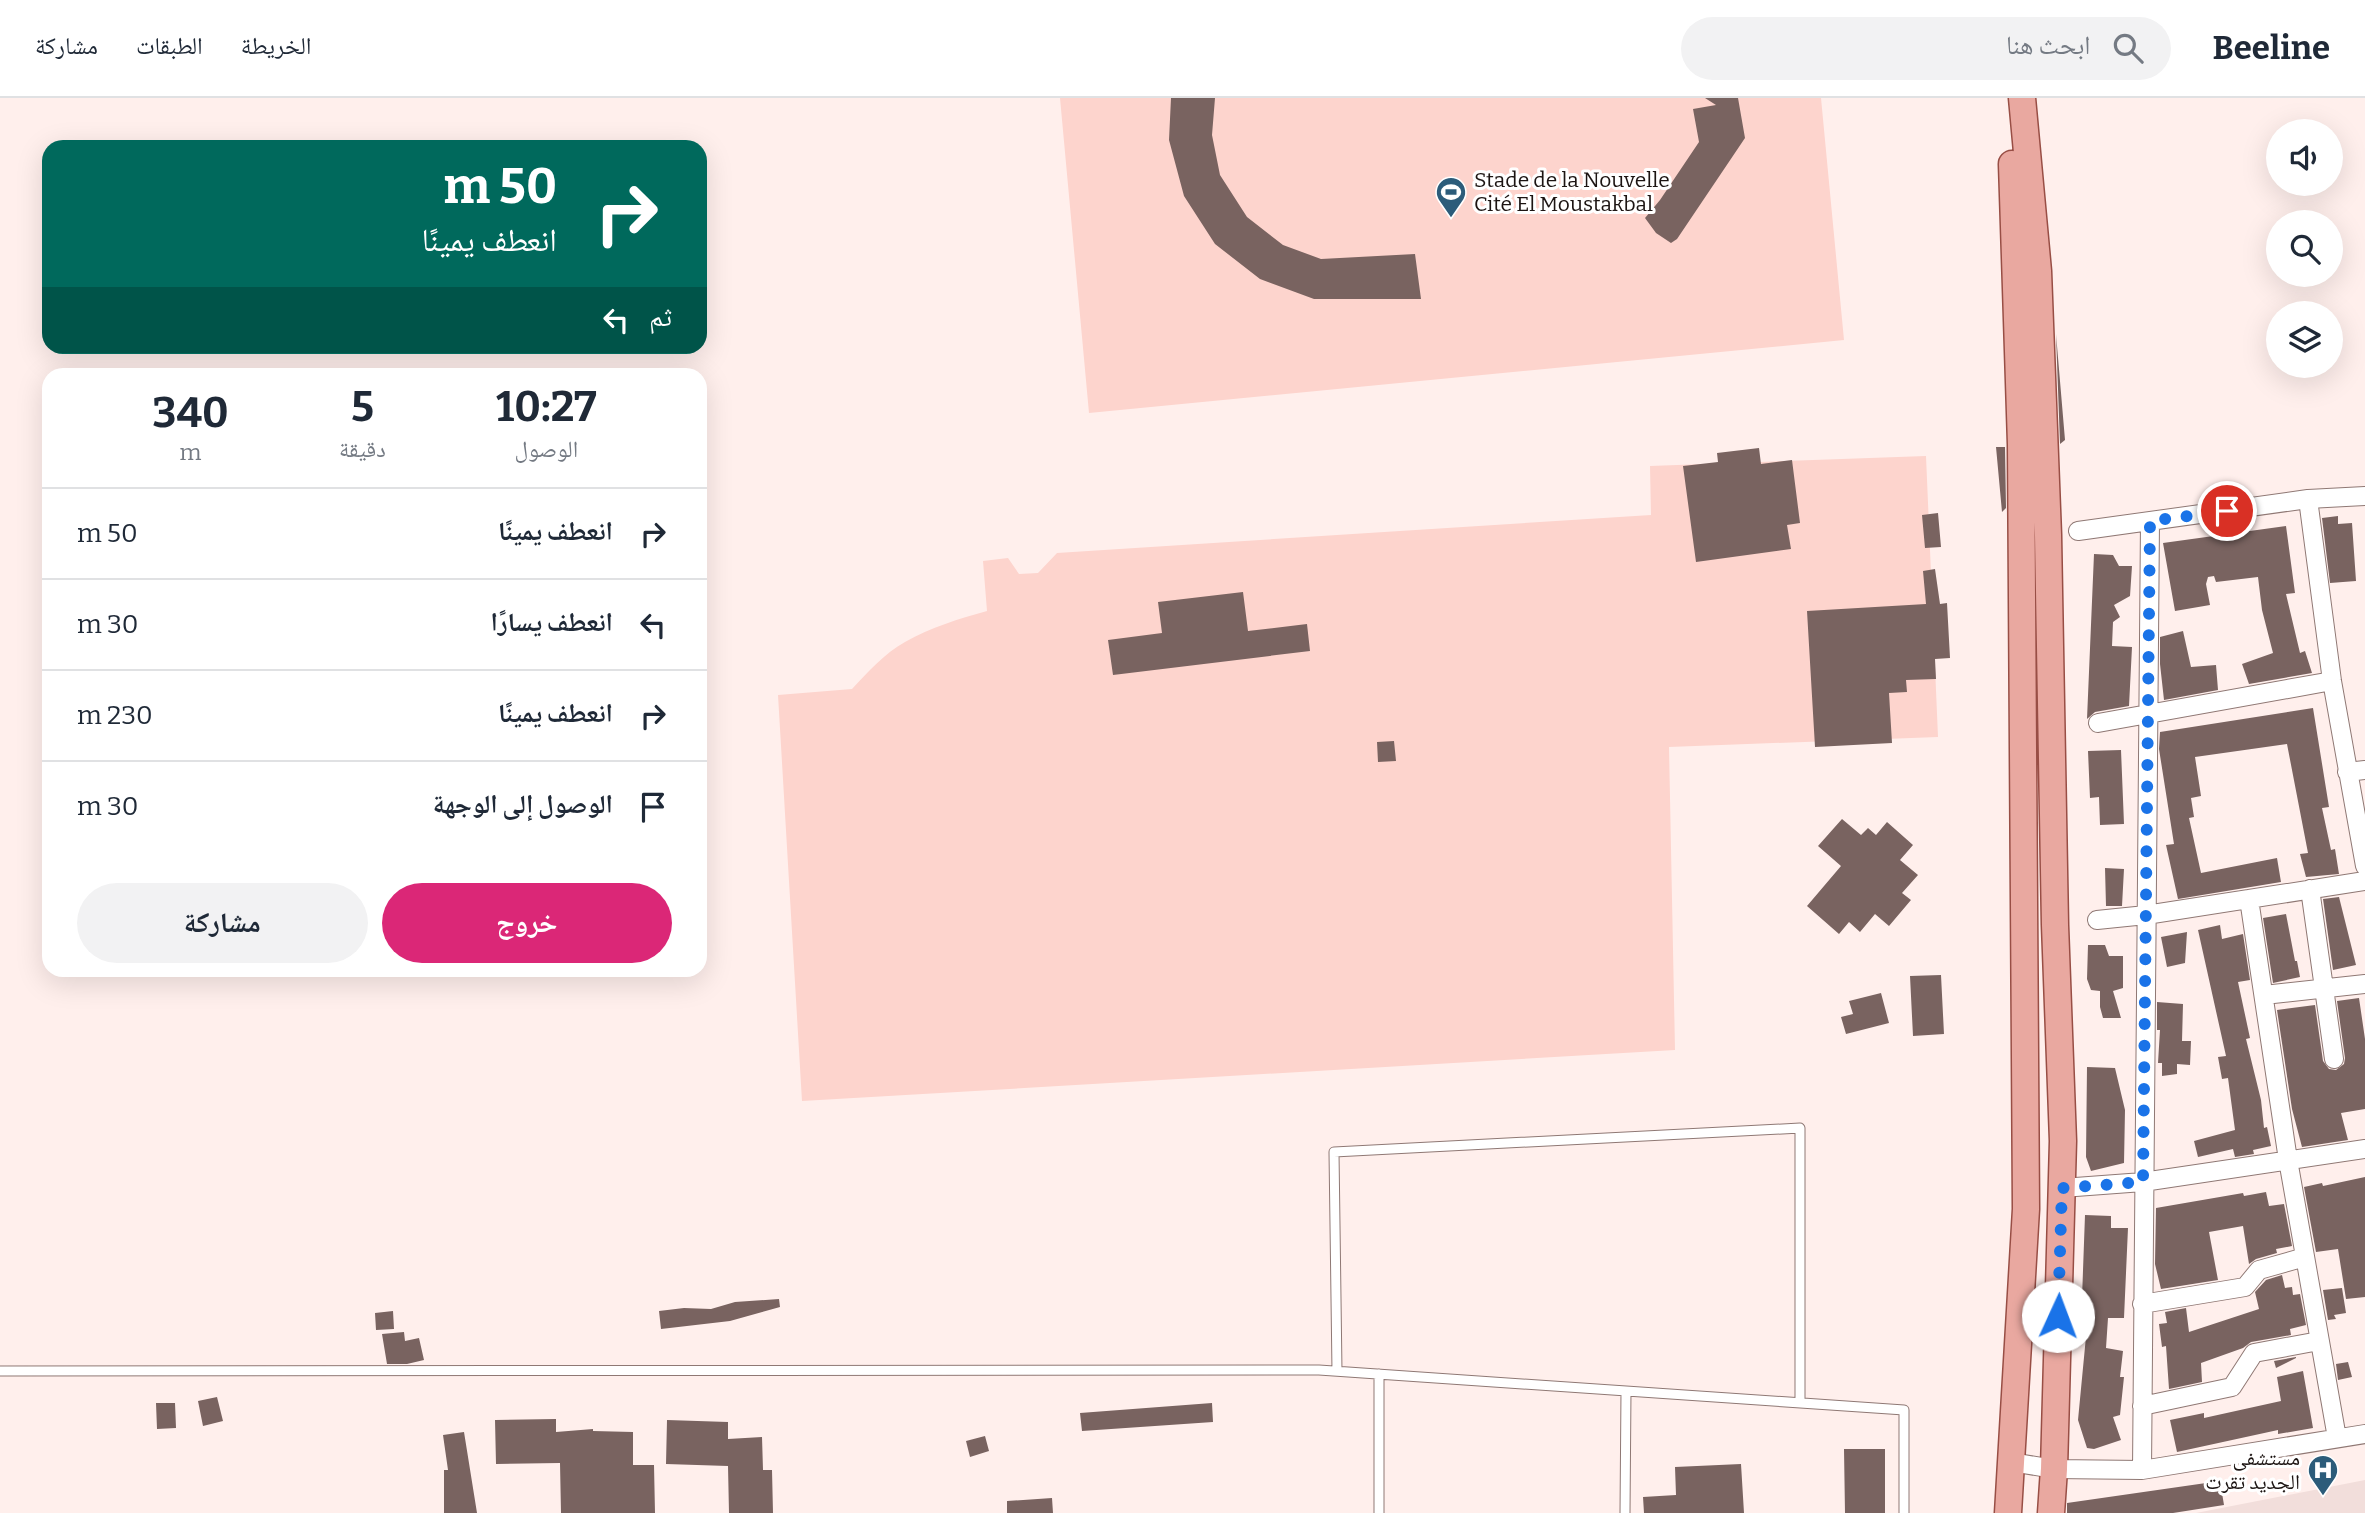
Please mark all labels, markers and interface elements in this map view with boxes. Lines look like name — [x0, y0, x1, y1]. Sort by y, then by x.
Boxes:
search box — [1681, 17, 2171, 80]
text: Beeline — [2213, 28, 2330, 68]
icon: search — [2109, 29, 2147, 67]
text: ابحث هنا — [2006, 30, 2091, 61]
text: مشاركة — [35, 32, 98, 60]
text: الطبقات — [136, 32, 203, 60]
text: الخريطة — [241, 32, 311, 60]
map controls — [2266, 119, 2343, 378]
button: sound — [2266, 119, 2343, 196]
text: 50 m — [444, 157, 557, 216]
place label: Stade de la Nouvelle Cité El Moustakbal — [1474, 167, 1670, 217]
icon: right — [581, 168, 672, 259]
sports icon: Stade de la Nouvelle Cité El Moustakbal — [1434, 175, 1468, 219]
button: search — [2266, 210, 2343, 287]
text: انعطف يمينًا — [422, 221, 557, 259]
icon: left — [597, 301, 635, 339]
button: layers — [2266, 301, 2343, 378]
text: ثم — [649, 302, 672, 333]
text: 5 — [351, 382, 374, 432]
text: 10:27 — [496, 382, 597, 432]
text: 340 — [152, 388, 229, 438]
text: دقيقة — [339, 435, 386, 463]
text: الوصول — [515, 435, 578, 463]
text: m — [180, 438, 202, 466]
pin — [2197, 481, 2257, 541]
icon: arrive — [2208, 492, 2246, 530]
icon: right — [634, 515, 672, 553]
text: انعطف يمينًا — [498, 516, 613, 547]
text: 50 m — [77, 518, 138, 549]
icon: left — [634, 606, 672, 644]
text: انعطف يسارًا — [490, 607, 613, 638]
text: 30 m — [77, 609, 139, 640]
icon: right — [634, 697, 672, 735]
text: انعطف يمينًا — [498, 698, 613, 729]
text: 230 m — [77, 700, 153, 731]
icon: arrive — [634, 788, 672, 826]
text: الوصول إلى الوجهة — [433, 789, 613, 820]
text: 30 m — [77, 791, 139, 822]
button: مشاركة — [77, 883, 368, 963]
button: خروج — [382, 883, 672, 963]
position arrow — [2021, 1279, 2095, 1353]
place label: مستشفى الجديد تقرت — [2205, 1445, 2300, 1495]
hospital icon: مستشفى الجديد تقرت — [2306, 1453, 2340, 1497]

